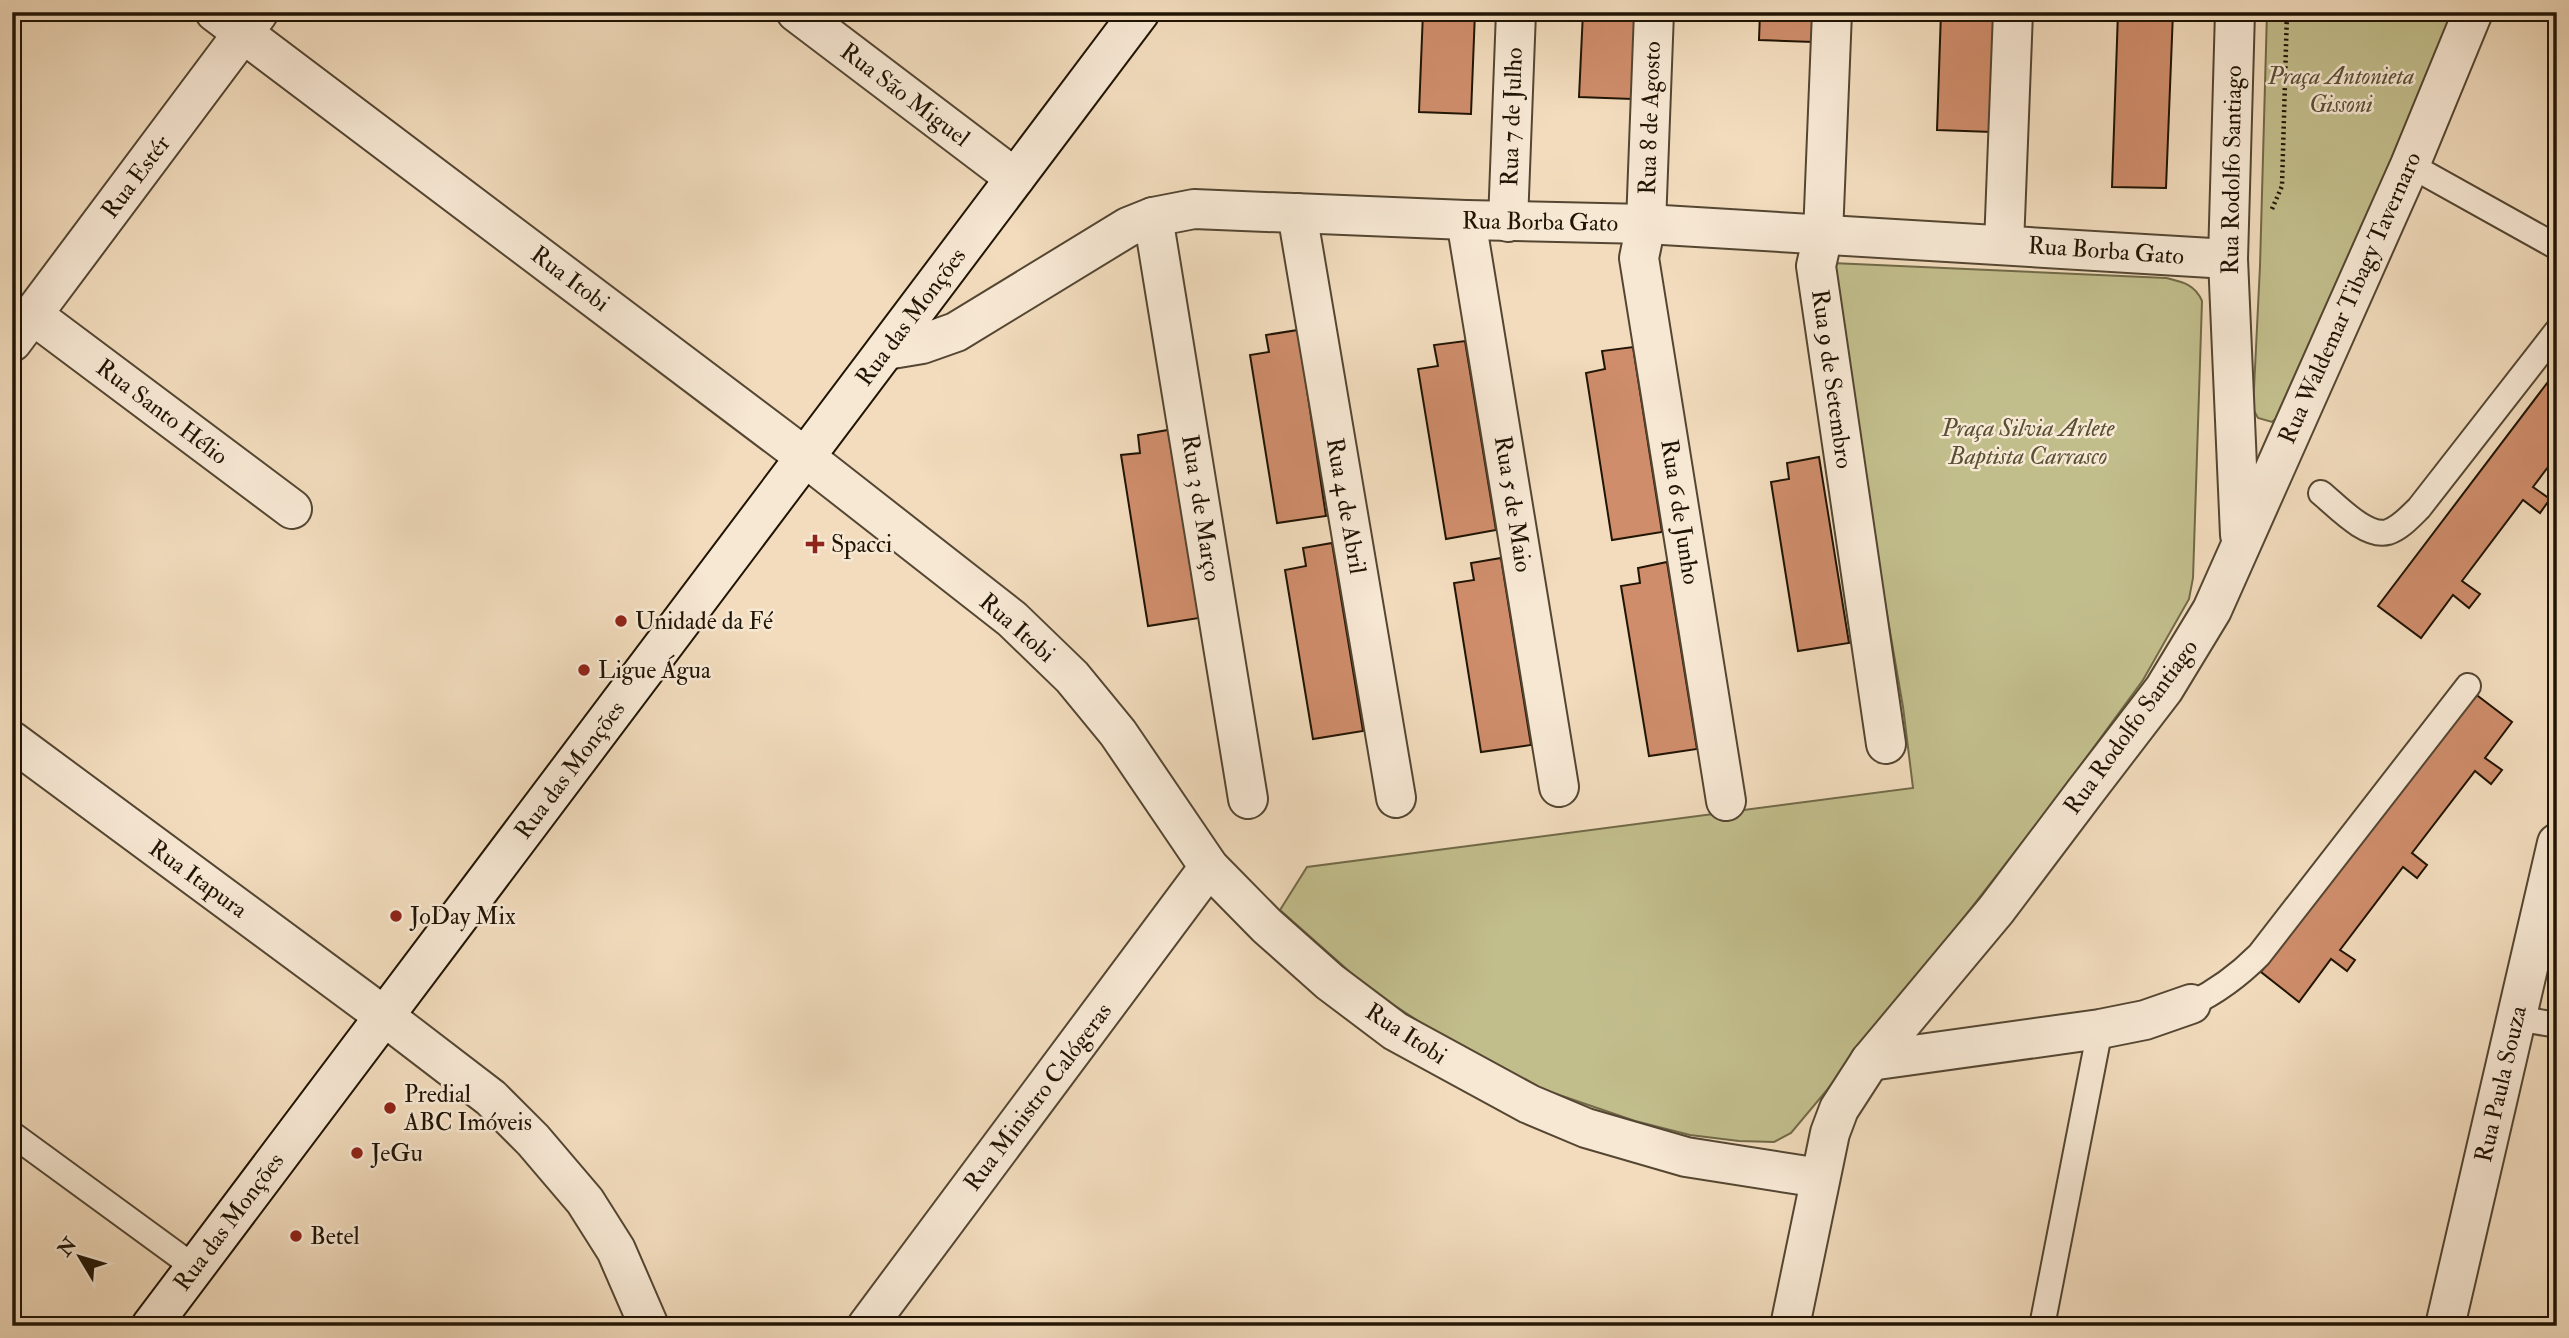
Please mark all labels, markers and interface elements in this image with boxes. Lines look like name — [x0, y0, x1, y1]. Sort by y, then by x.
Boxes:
street label: Rua São Miguel — [834, 36, 976, 154]
street label: Rua 8 de Agosto — [1632, 41, 1668, 195]
street label: Rua 7 de Julho — [1494, 47, 1530, 187]
park label: Praça Antonieta Gissoni — [2267, 61, 2414, 120]
street label: Rua Rodolfo Santiago — [2215, 65, 2249, 275]
street label: Rua Estér — [95, 129, 177, 225]
street label: Rua Waldemar Tibagy Tavernaro — [2272, 147, 2428, 449]
street label: Rua Borba Gato — [1461, 205, 1619, 239]
street label: Rua Borba Gato — [2027, 230, 2185, 272]
street label: Rua Itobi — [524, 239, 616, 319]
street label: Rua das Monções — [849, 242, 973, 392]
street label: Rua 9 de Setembro — [1804, 288, 1860, 470]
street label: Rua Santo Hélio — [90, 352, 234, 472]
park label: Praça Silvia Arlete Baptista Carrasco — [1941, 413, 2115, 472]
street label: Rua 3 de Março — [1174, 432, 1228, 584]
street label: Rua 5 de Maio — [1487, 434, 1539, 574]
street label: Rua 4 de Abril — [1319, 436, 1373, 576]
street label: Rua 6 de Junho — [1653, 437, 1707, 587]
place label: Spacci — [831, 529, 892, 560]
marker: Spacci — [805, 534, 825, 554]
street label: Rua Itobi — [972, 586, 1062, 670]
place label: Unidade da Fé — [635, 606, 774, 637]
marker: Unidade da Fé — [613, 613, 629, 629]
street label: Rua Rodolfo Santiago — [2057, 633, 2205, 821]
place label: Ligue Água — [598, 654, 712, 686]
marker: Ligue Água — [576, 662, 592, 678]
street label: Rua das Monções — [508, 695, 632, 845]
street label: Rua Itapura — [143, 833, 254, 926]
place label: JoDay Mix — [409, 901, 516, 932]
marker: JoDay Mix — [388, 908, 404, 924]
street label: Rua Itobi — [1359, 996, 1453, 1072]
street label: Rua Ministro Calógeras — [957, 997, 1119, 1197]
street label: Rua Paula Souza — [2468, 1002, 2534, 1165]
place label: Predial ABC Imóveis — [403, 1079, 532, 1138]
marker: Predial ABC Imóveis — [382, 1100, 398, 1116]
place label: JeGu — [370, 1138, 423, 1169]
marker: JeGu — [349, 1145, 365, 1161]
street label: Rua das Monções — [167, 1147, 291, 1297]
place label: Betel — [310, 1221, 360, 1252]
north arrow — [46, 1222, 116, 1292]
marker: Betel — [288, 1228, 304, 1244]
text: N — [52, 1232, 83, 1262]

